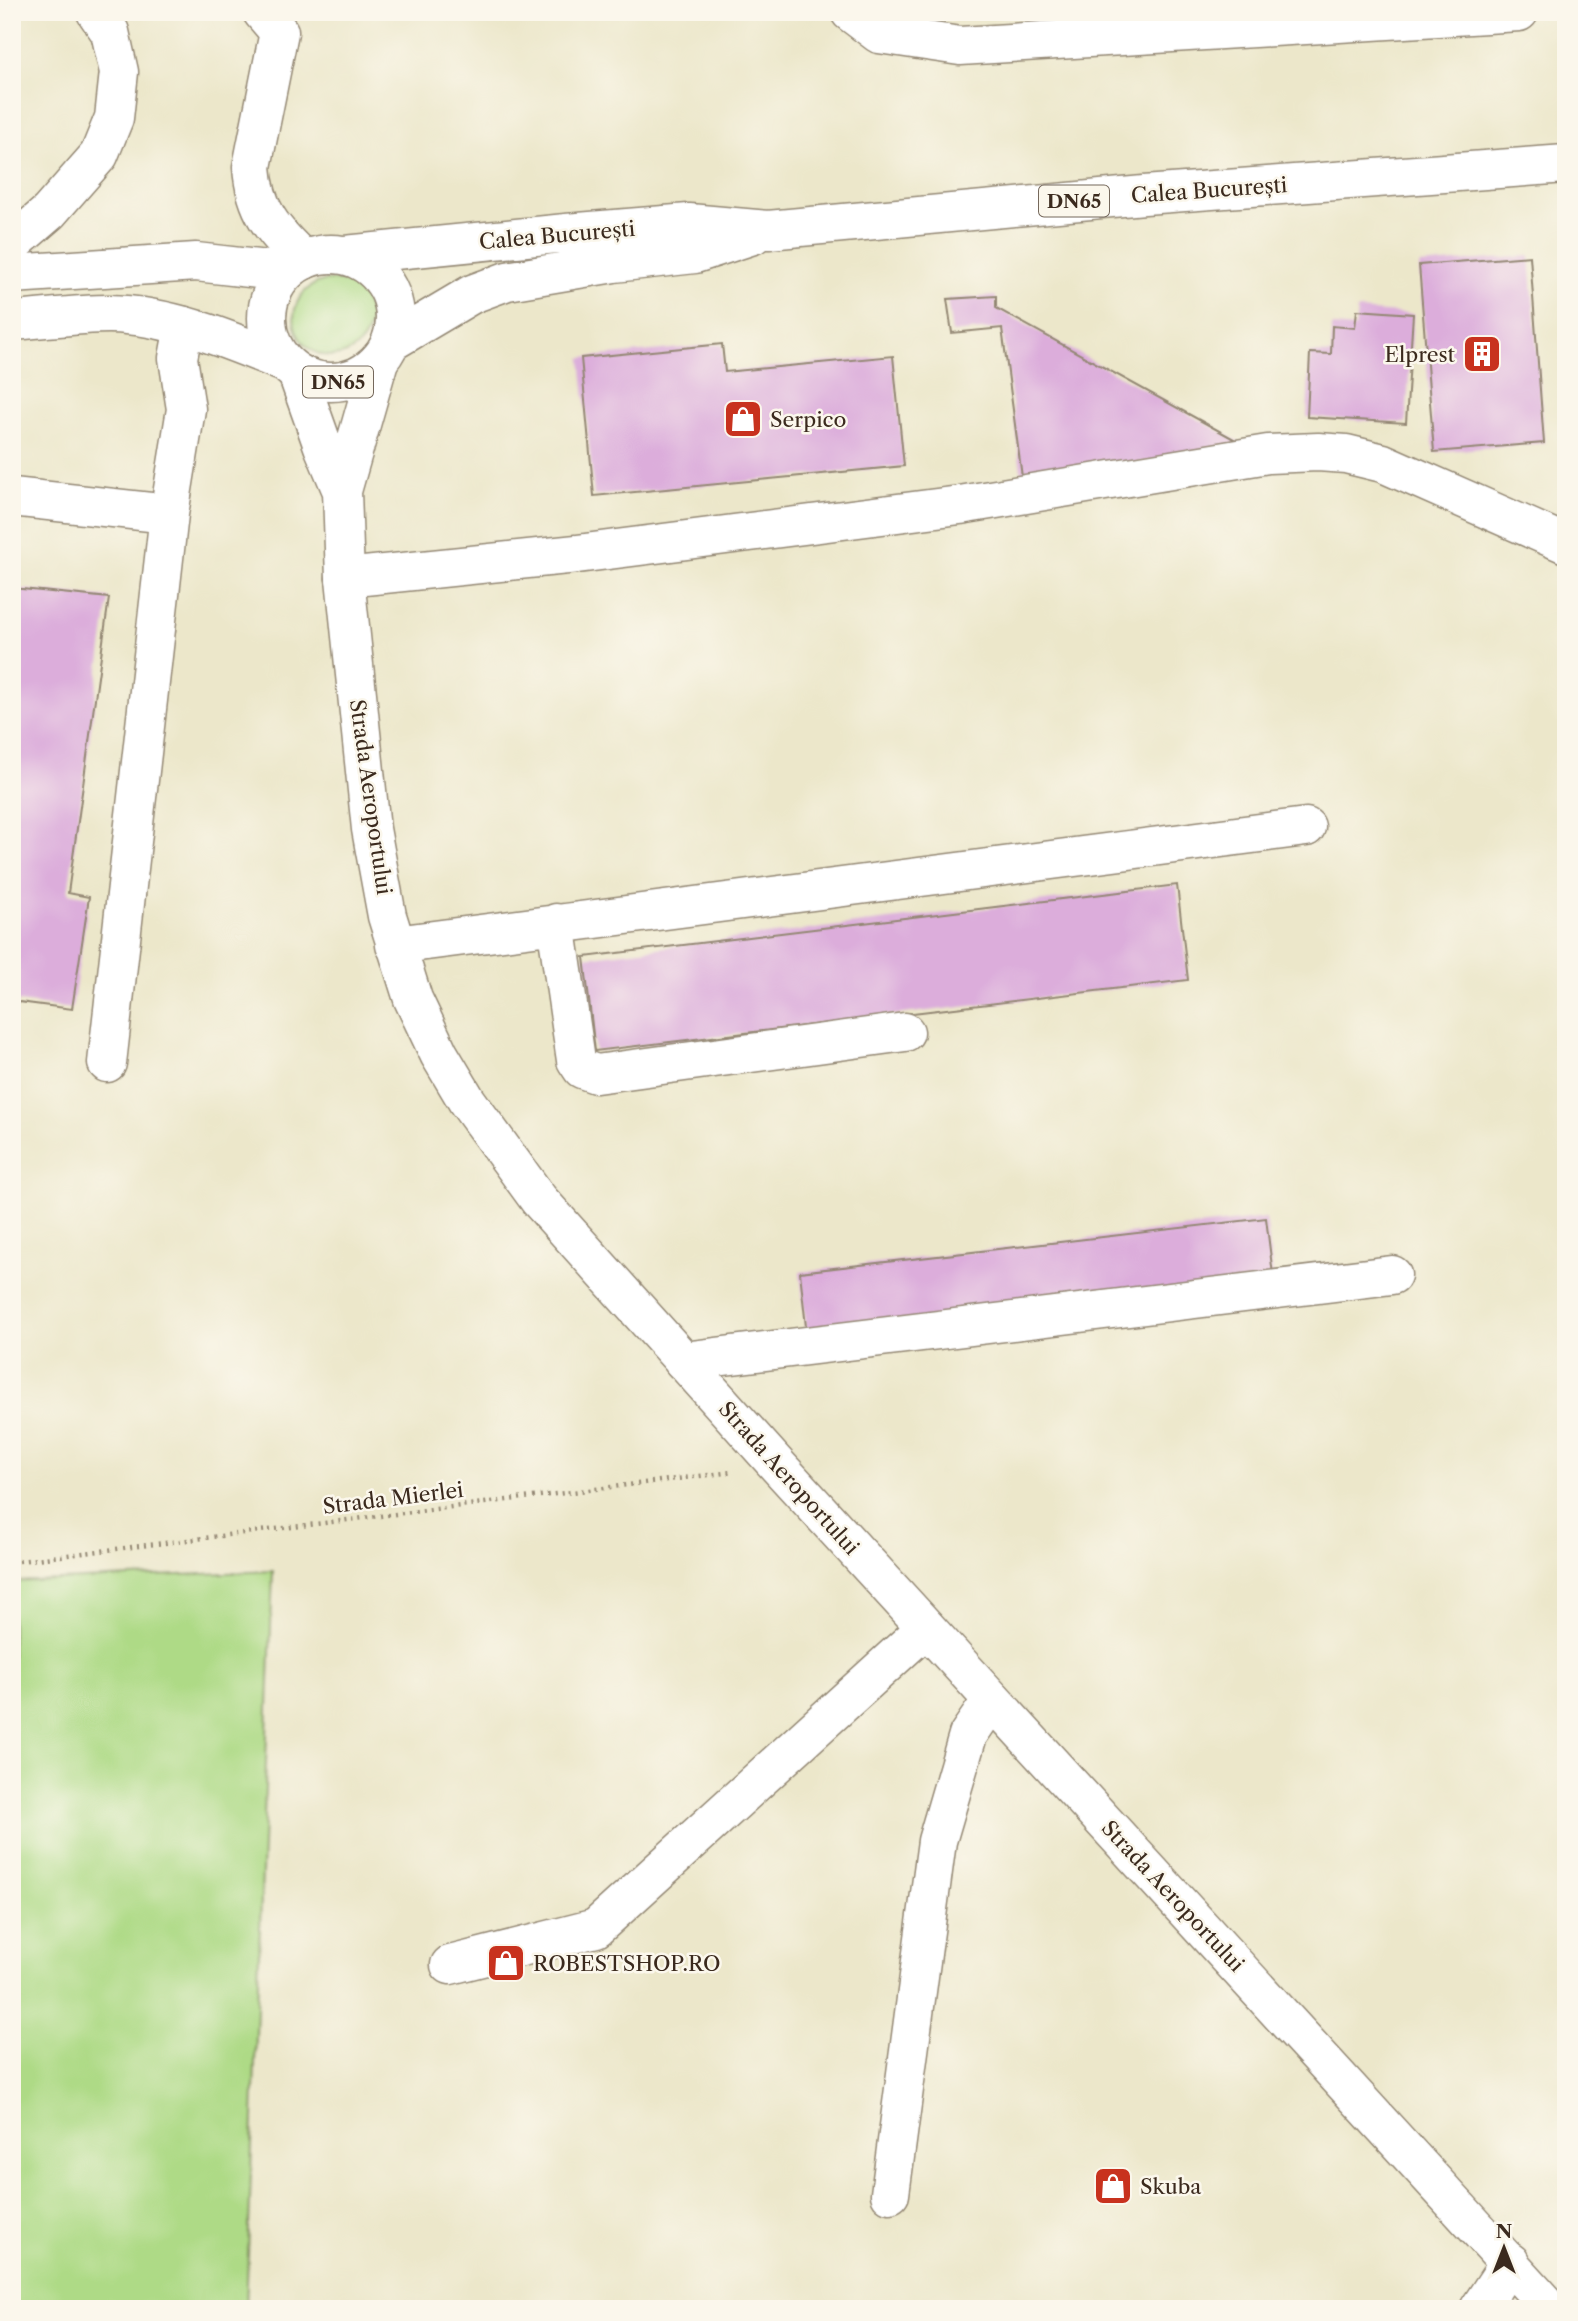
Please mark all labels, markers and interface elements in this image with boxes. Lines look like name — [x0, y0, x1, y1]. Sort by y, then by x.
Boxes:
street label: Calea București — [1130, 172, 1288, 208]
road number: DN65 — [1039, 186, 1109, 216]
street label: Calea București — [478, 216, 636, 254]
building icon: Elprest — [1461, 333, 1503, 375]
place label: Elprest — [1385, 342, 1456, 367]
road number: DN65 — [303, 366, 373, 398]
shop icon: Serpico — [722, 398, 764, 440]
place label: Serpico — [770, 407, 846, 432]
street label: Strada Aeroportului — [345, 698, 397, 896]
street label: Strada Aeroportului — [714, 1396, 864, 1560]
street label: Strada Mierlei — [321, 1477, 465, 1519]
street label: Strada Aeroportului — [1097, 1815, 1249, 1977]
shop icon: ROBESTSHOP.RO — [485, 1942, 527, 1984]
place label: ROBESTSHOP.RO — [533, 1951, 721, 1976]
shop icon: Skuba — [1092, 2165, 1134, 2207]
place label: Skuba — [1140, 2174, 1202, 2199]
north arrow — [1470, 2212, 1540, 2282]
text: N — [1496, 2220, 1512, 2243]

